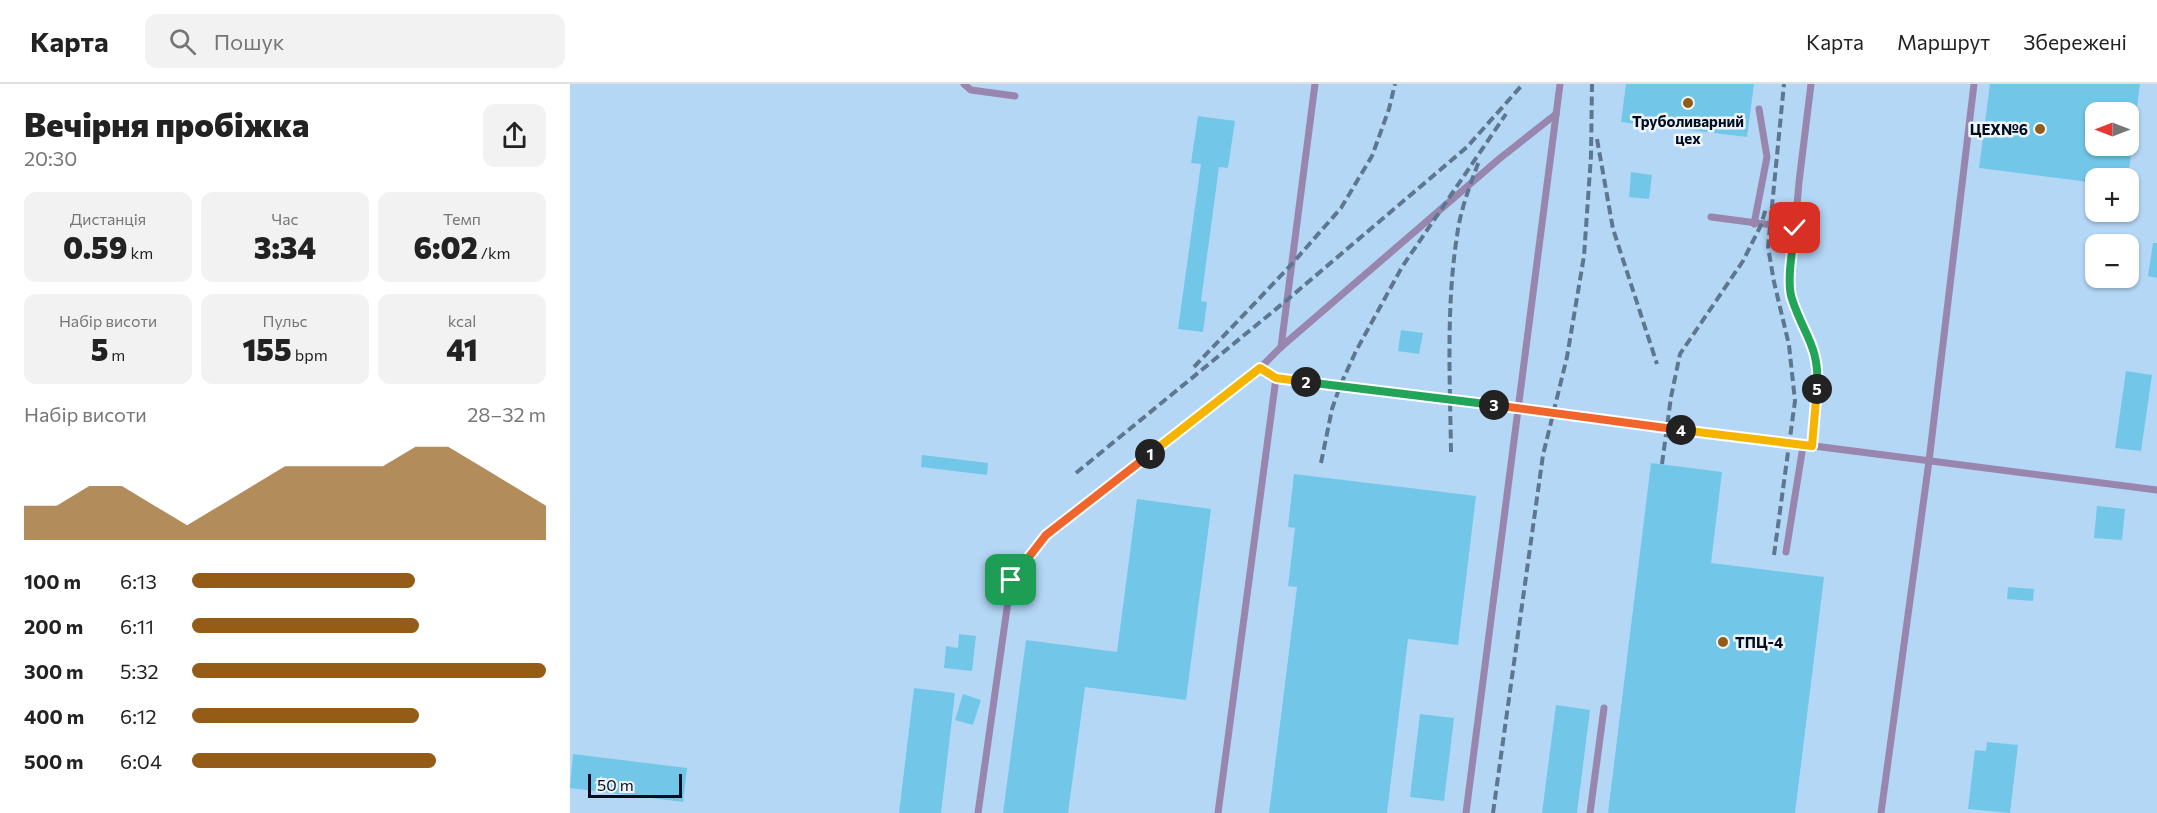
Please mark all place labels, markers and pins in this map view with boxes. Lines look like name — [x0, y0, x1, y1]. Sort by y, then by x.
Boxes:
marker: Труболиварний цех — [1681, 96, 1695, 110]
place label: Труболиварний цех — [1632, 112, 1744, 147]
place label: ЦЕХ№6 — [1970, 120, 2028, 138]
marker: ЦЕХ№6 — [2033, 122, 2047, 136]
pin — [1769, 202, 1820, 253]
pin: 2 — [1291, 367, 1321, 397]
pin: 5 — [1802, 374, 1832, 404]
pin: 3 — [1479, 390, 1509, 420]
pin: 4 — [1666, 415, 1696, 445]
pin: 1 — [1135, 439, 1165, 469]
pin — [985, 554, 1036, 605]
place label: ТПЦ-4 — [1735, 633, 1783, 651]
marker: ТПЦ-4 — [1716, 635, 1730, 649]

